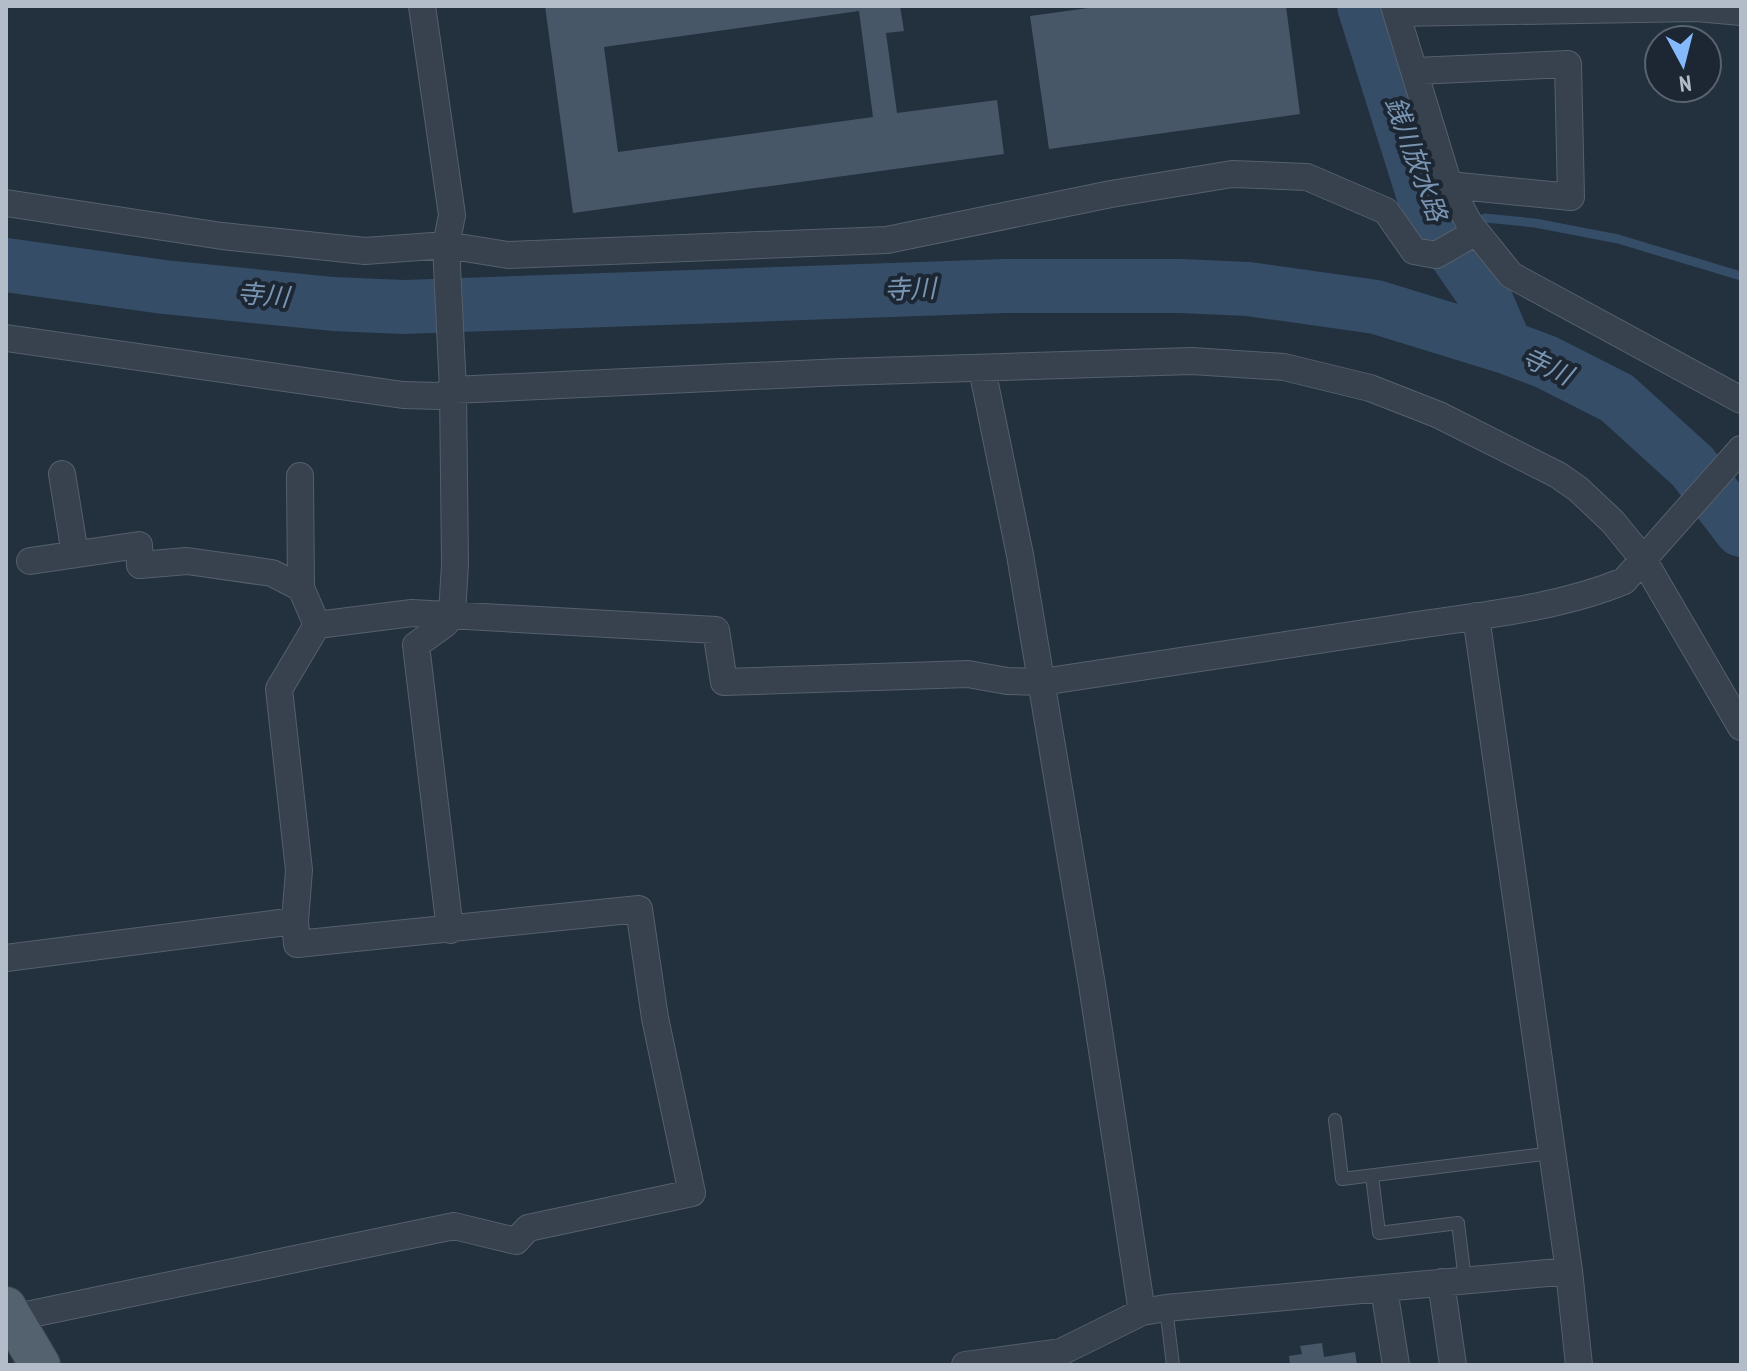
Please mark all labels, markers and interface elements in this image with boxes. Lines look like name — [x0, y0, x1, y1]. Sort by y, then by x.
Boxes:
north arrow — [1643, 24, 1723, 104]
text: N — [1678, 69, 1693, 98]
water label: 銭川放水路 — [1379, 92, 1455, 227]
water label: 寺川 — [883, 271, 940, 306]
water label: 寺川 — [236, 276, 293, 313]
water label: 寺川 — [1517, 340, 1580, 393]

